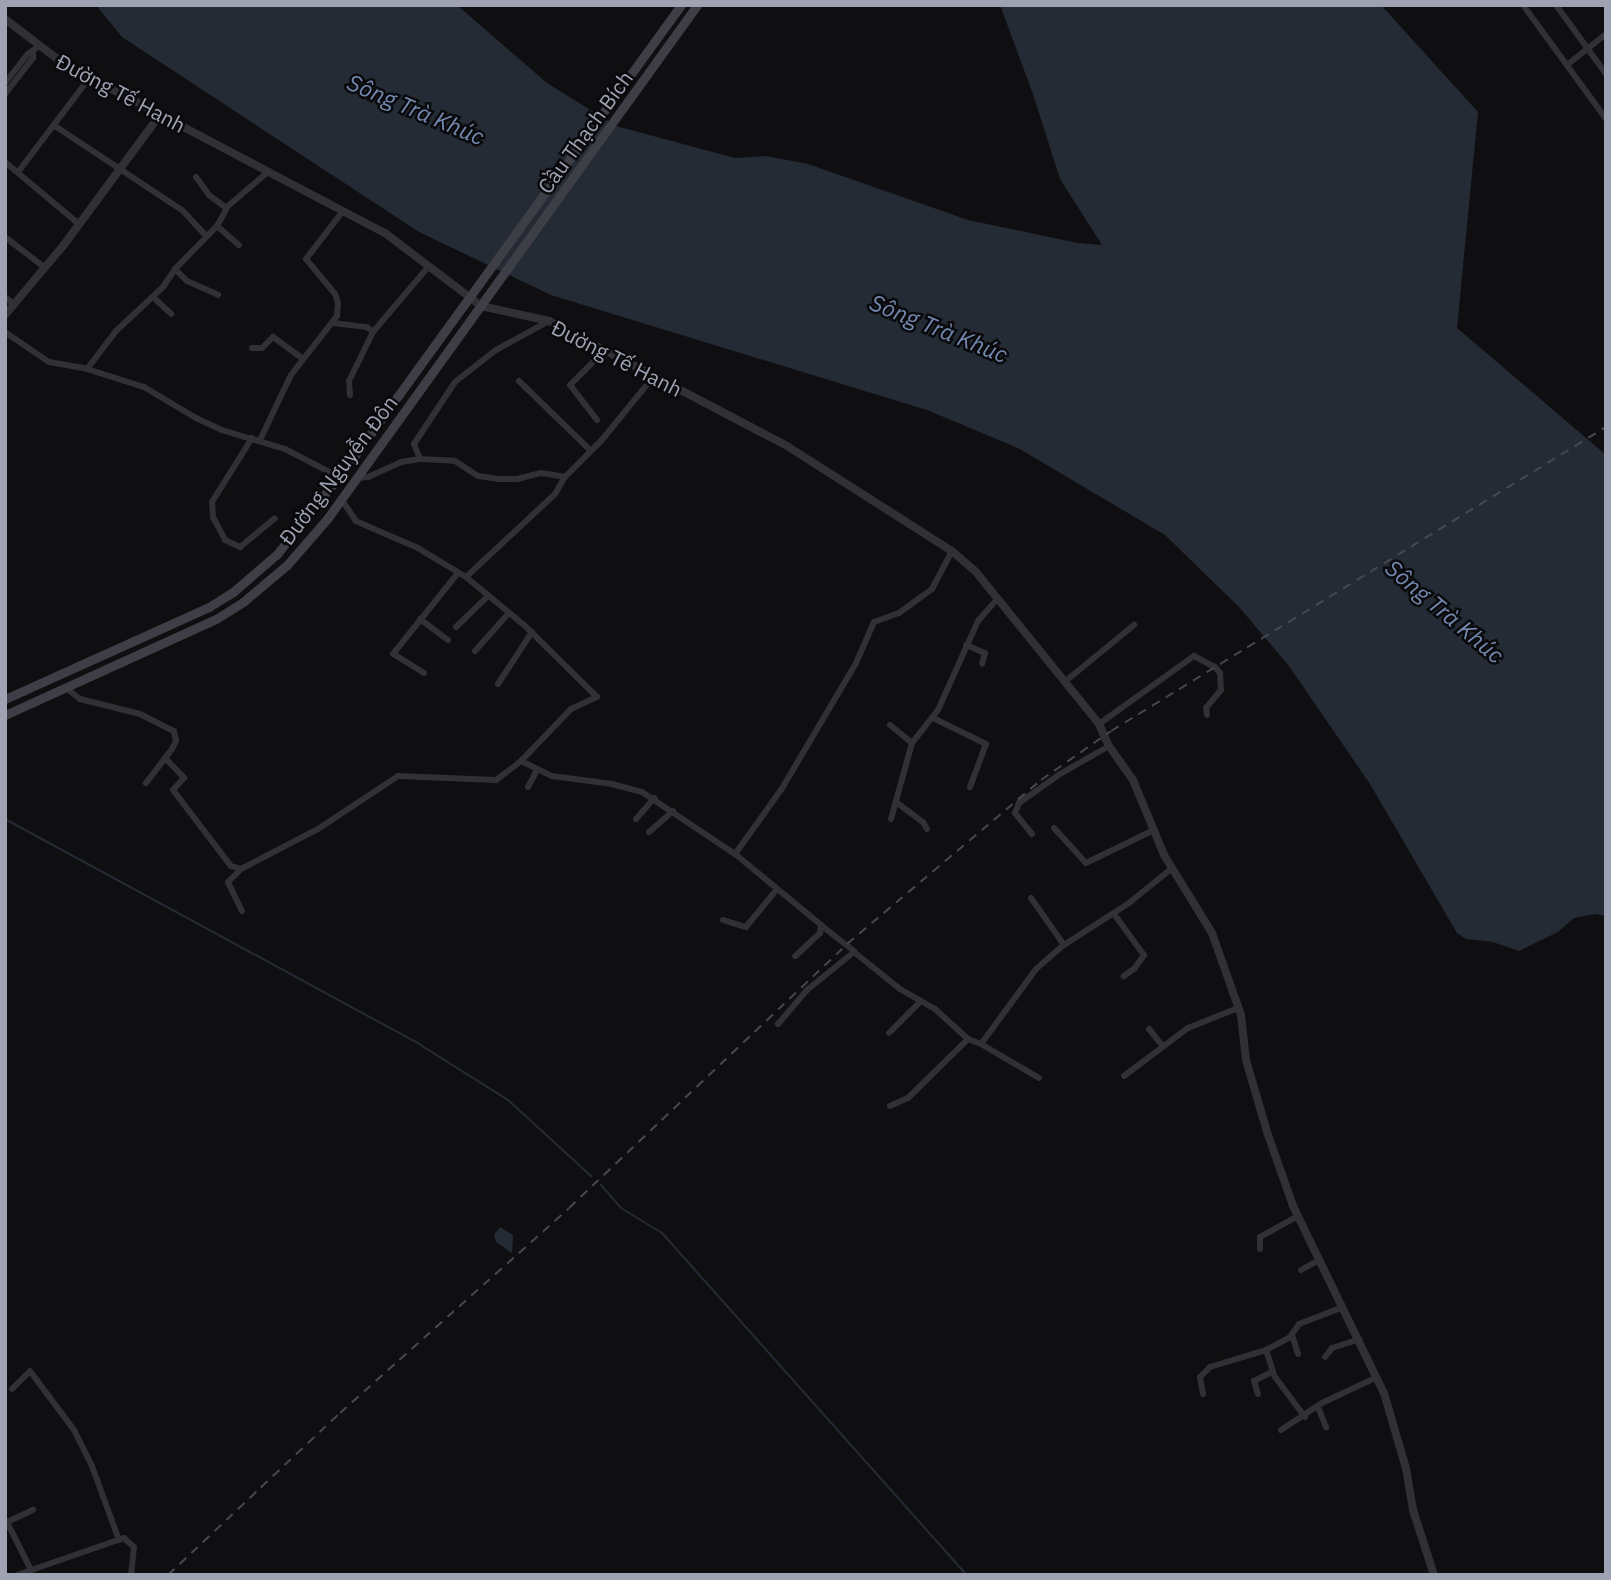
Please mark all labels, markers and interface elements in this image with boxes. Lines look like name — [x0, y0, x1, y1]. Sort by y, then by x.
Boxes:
street label: Đường Tế Hanh — [52, 48, 190, 138]
street label: Cầu Thạch Bích — [532, 66, 638, 198]
water label: Sông Trà Khúc — [343, 68, 489, 150]
water label: Sông Trà Khúc — [866, 288, 1012, 368]
street label: Đường Tế Hanh — [548, 314, 686, 402]
street label: Đường Nguyễn Đôn — [274, 390, 402, 550]
water label: Sông Trà Khúc — [1380, 553, 1510, 669]

